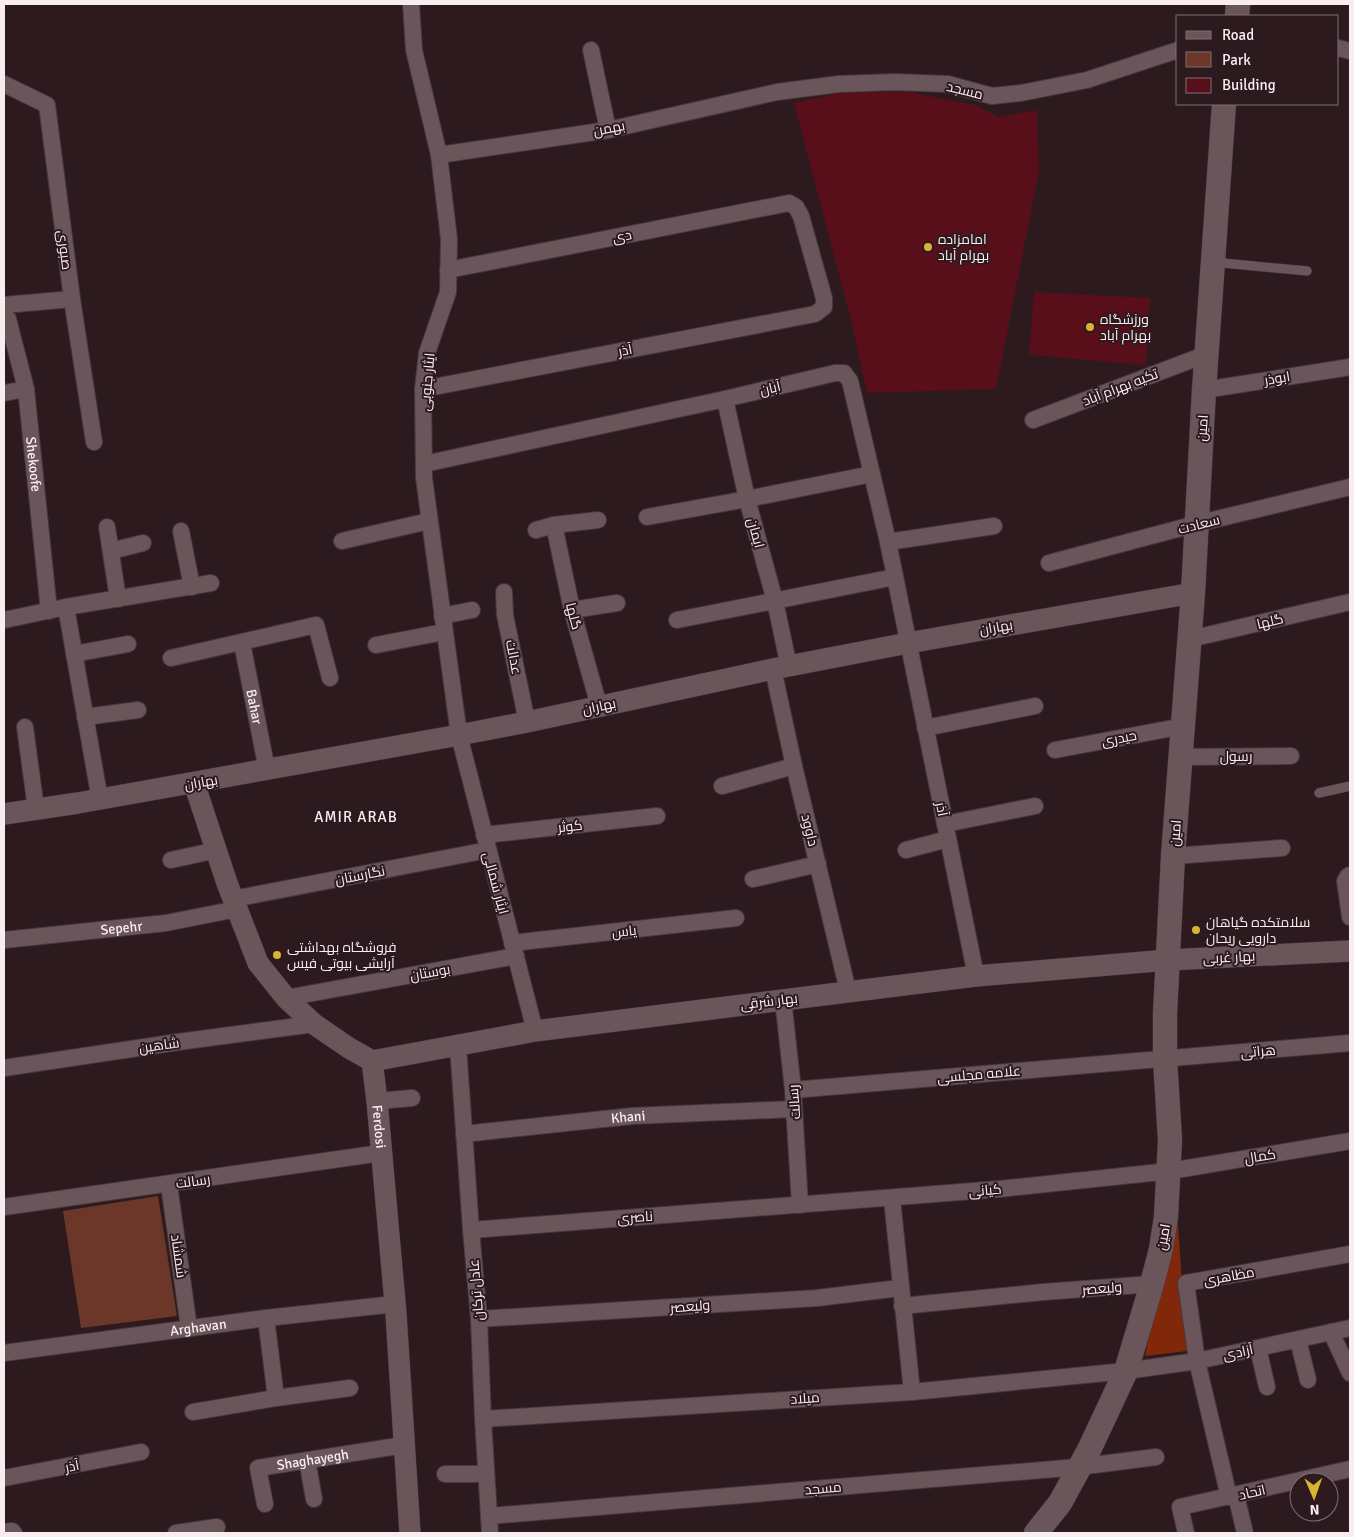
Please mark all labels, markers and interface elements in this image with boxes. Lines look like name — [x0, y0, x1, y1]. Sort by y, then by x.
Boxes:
legend — [1176, 15, 1339, 105]
text: Road — [1222, 26, 1254, 44]
text: Park — [1222, 51, 1251, 69]
text: Building — [1222, 76, 1276, 94]
street label: مسجد — [945, 78, 985, 103]
street label: بهمن — [592, 117, 627, 140]
street label: دی — [611, 226, 633, 247]
street label: صبوری — [54, 229, 75, 271]
place label: امامزاده بهرام آباد — [938, 231, 989, 265]
marker: امامزاده بهرام آباد — [922, 241, 934, 253]
place label: ورزشگاه بهرام آباد — [1100, 311, 1151, 345]
marker: ورزشگاه بهرام آباد — [1084, 321, 1096, 333]
street label: آذر — [616, 341, 634, 360]
street label: ایثار جنوبی — [416, 352, 439, 412]
street label: تکیه بهرام آباد — [1080, 365, 1161, 411]
street label: ابوذر — [1262, 368, 1291, 389]
street label: آبان — [758, 378, 782, 399]
street label: امین — [1193, 414, 1212, 442]
street label: Shekoofe — [22, 436, 45, 493]
street label: سعادت — [1176, 511, 1222, 538]
street label: ایمان — [743, 516, 768, 550]
street label: گلها — [562, 601, 585, 631]
street label: گلها — [1255, 610, 1285, 633]
street label: بهاران — [978, 616, 1014, 639]
street label: عدالت — [502, 638, 525, 676]
street label: Bahar — [242, 688, 266, 727]
street label: بهاران — [581, 695, 617, 718]
street label: حیدری — [1100, 727, 1138, 750]
street label: رسول — [1220, 748, 1252, 765]
street label: بهاران — [183, 771, 219, 794]
street label: آذر — [932, 800, 951, 818]
district label: AMIR ARAB — [314, 808, 398, 826]
street label: داوود — [797, 812, 822, 848]
street label: کوثر — [556, 817, 583, 836]
street label: امین — [1166, 819, 1185, 847]
street label: ایثار شمالی — [479, 850, 512, 916]
street label: نگارستان — [334, 862, 387, 889]
place label: سلامتکده گیاهان دارویی ریحان — [1206, 914, 1310, 947]
street label: Sepehr — [100, 917, 144, 939]
street label: یاس — [611, 922, 638, 941]
marker: سلامتکده گیاهان دارویی ریحان — [1190, 924, 1202, 936]
place label: فروشگاه بهداشتی آرایشی بیوتی فیس — [287, 939, 397, 972]
street label: بهار غربی — [1202, 948, 1256, 967]
marker: فروشگاه بهداشتی آرایشی بیوتی فیس — [271, 949, 283, 961]
street label: بوستان — [408, 961, 452, 984]
street label: بهار شرقی — [739, 990, 799, 1013]
street label: شاهین — [138, 1034, 180, 1057]
street label: هراتی — [1240, 1041, 1276, 1062]
street label: علامه مجلسی — [936, 1062, 1022, 1087]
street label: رسالت — [785, 1084, 804, 1120]
street label: Ferdosi — [368, 1104, 389, 1149]
street label: Khani — [610, 1107, 646, 1127]
street label: کمال — [1243, 1146, 1277, 1167]
street label: رسالت — [175, 1171, 211, 1192]
street label: کیانی — [968, 1181, 1002, 1200]
street label: ناصری — [617, 1208, 653, 1227]
street label: امین — [1153, 1222, 1174, 1252]
street label: شمشاد — [167, 1233, 190, 1279]
street label: عادل ترکان — [465, 1258, 488, 1321]
street label: مظاهری — [1202, 1264, 1256, 1289]
street label: ولیعصر — [1080, 1279, 1123, 1298]
street label: ولیعصر — [668, 1297, 711, 1316]
street label: Arghavan — [169, 1315, 228, 1340]
street label: آزادی — [1221, 1341, 1255, 1364]
street label: میلاد — [790, 1389, 820, 1408]
street label: Shaghayegh — [275, 1446, 350, 1474]
street label: آذر — [63, 1457, 81, 1476]
north arrow — [1289, 1472, 1339, 1522]
street label: مسجد — [804, 1478, 842, 1499]
street label: اتحاد — [1237, 1481, 1267, 1504]
text: N — [1309, 1501, 1320, 1518]

